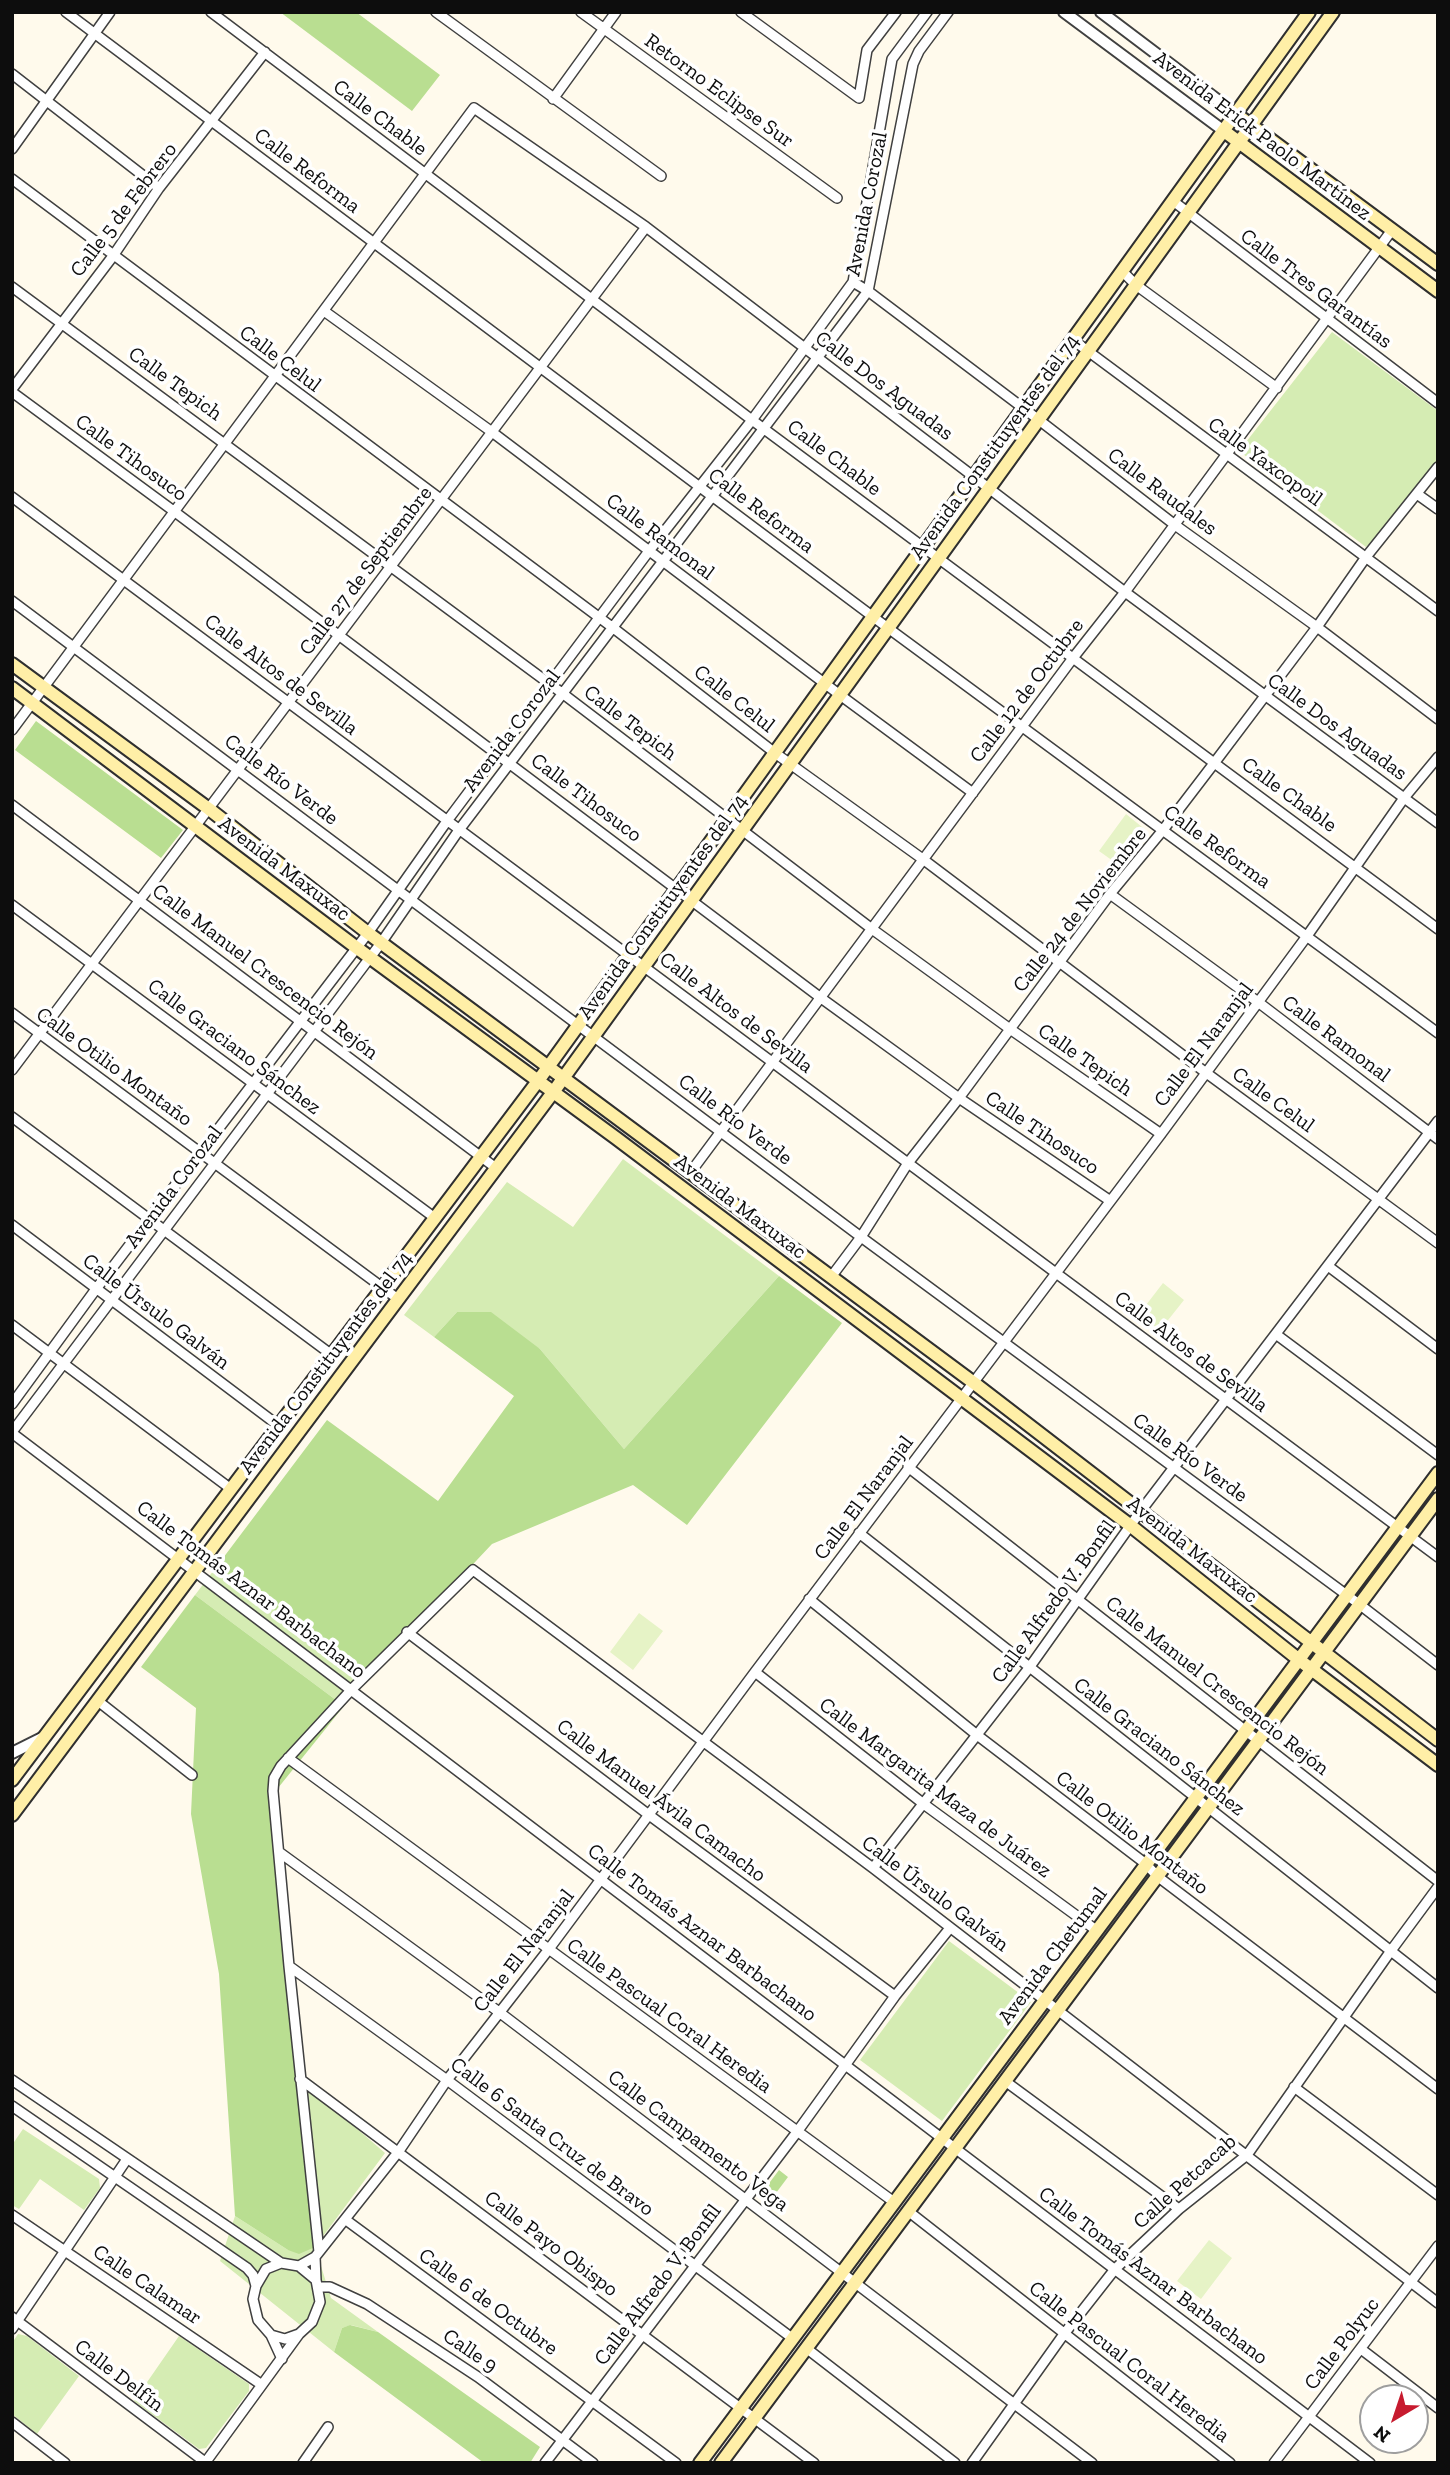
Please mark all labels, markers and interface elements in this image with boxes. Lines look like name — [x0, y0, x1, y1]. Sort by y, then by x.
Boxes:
street label: Retorno Eclipse Sur — [639, 28, 799, 154]
street label: Avenida Erick Paolo Martínez — [1148, 46, 1376, 226]
street label: Calle Chable — [328, 74, 432, 162]
street label: Calle Reforma — [249, 123, 365, 219]
street label: Avenida Corozal — [841, 130, 893, 278]
street label: Calle 5 de Febrero — [65, 138, 183, 282]
street label: Calle Tres Garantías — [1235, 224, 1397, 354]
street label: Calle Celul — [234, 320, 326, 398]
street label: Calle Dos Aguadas — [810, 326, 958, 446]
street label: Avenida Constituyentes del 74 — [905, 330, 1085, 564]
street label: Calle Tepich — [123, 341, 227, 427]
street label: Calle Tihosuco — [70, 409, 192, 507]
street label: Calle Yaxcopoil — [1203, 412, 1327, 512]
street label: Calle Chable — [782, 414, 886, 502]
street label: Calle Raudales — [1102, 443, 1222, 541]
street label: Calle Reforma — [703, 463, 819, 559]
street label: Calle 27 de Septiembre — [294, 481, 438, 661]
street label: Calle Ramonal — [601, 488, 719, 586]
street label: Calle Altos de Sevilla — [199, 609, 363, 741]
street label: Calle 12 de Octubre — [965, 614, 1089, 768]
street label: Calle Celul — [688, 660, 780, 738]
street label: Avenida Corozal — [458, 665, 566, 797]
street label: Calle Dos Aguadas — [1262, 668, 1412, 786]
street label: Calle Tepich — [579, 680, 681, 766]
street label: Calle Río Verde — [219, 729, 343, 831]
street label: Calle Tihosuco — [526, 748, 646, 848]
street label: Calle Chable — [1236, 752, 1342, 838]
street label: Avenida Constituyentes del 74 — [573, 790, 753, 1024]
street label: Calle Reforma — [1158, 800, 1276, 894]
street label: Avenida Maxuxac — [213, 811, 355, 927]
street label: Calle 24 de Noviembre — [1008, 822, 1152, 998]
street label: Calle Manuel Crescencio Rejón — [147, 879, 383, 1065]
street label: Calle Altos de Sevilla — [654, 947, 818, 1079]
street label: Calle Graciano Sánchez — [142, 974, 326, 1120]
street label: Calle El Naranjal — [1149, 978, 1259, 1112]
street label: Calle Ramonal — [1277, 990, 1395, 1088]
street label: Calle Otilio Montaño — [31, 1002, 197, 1132]
street label: Calle Tepich — [1033, 1018, 1137, 1102]
street label: Calle Celul — [1227, 1062, 1319, 1138]
street label: Calle Río Verde — [673, 1069, 797, 1171]
street label: Calle Tihosuco — [980, 1086, 1104, 1180]
street label: Avenida Corozal — [120, 1121, 228, 1253]
street label: Avenida Maxuxac — [669, 1149, 811, 1265]
street label: Avenida Constituyentes del 74 — [234, 1247, 418, 1479]
street label: Calle Úrsulo Galván — [77, 1248, 235, 1376]
street label: Calle Altos de Sevilla — [1109, 1286, 1273, 1418]
street label: Calle Río Verde — [1127, 1408, 1253, 1508]
street label: Calle El Naranjal — [809, 1431, 919, 1565]
street label: Avenida Maxuxac — [1122, 1491, 1262, 1609]
street label: Calle Tomás Aznar Barbachano — [131, 1495, 371, 1685]
street label: Calle Alfredo V. Bonfil — [986, 1516, 1122, 1688]
street label: Calle Manuel Crescencio Rejón — [1100, 1591, 1334, 1781]
street label: Calle Graciano Sánchez — [1068, 1672, 1250, 1822]
street label: Calle Margarita Maza de Juárez — [814, 1692, 1056, 1884]
street label: Calle Manuel Ávila Camacho — [551, 1714, 771, 1888]
street label: Calle Otilio Montaño — [1051, 1765, 1213, 1901]
street label: Calle Úrsulo Galván — [856, 1830, 1014, 1958]
street label: Calle Tomás Aznar Barbachano — [582, 1838, 822, 2028]
street label: Avenida Chetumal — [993, 1882, 1113, 2030]
street label: Calle El Naranjal — [468, 1884, 580, 2018]
street label: Calle Pascual Coral Heredia — [561, 1933, 777, 2099]
street label: Calle 6 Santa Cruz de Bravo — [445, 2052, 659, 2222]
street label: Calle Campamento Vega — [603, 2065, 793, 2217]
street label: Calle Petcacab — [1128, 2129, 1242, 2235]
street label: Calle Tomás Aznar Barbachano — [1033, 2181, 1273, 2371]
street label: Calle Payo Obispo — [479, 2186, 623, 2302]
street label: Calle Alfredo V. Bonfil — [589, 2199, 727, 2371]
street label: Calle Calamar — [88, 2239, 206, 2331]
street label: Calle 6 de Octubre — [413, 2243, 563, 2361]
street label: Calle Pascual Coral Heredia — [1024, 2276, 1234, 2448]
street label: Calle Polyuc — [1299, 2293, 1385, 2395]
street label: Calle 9 — [438, 2324, 502, 2378]
street label: Calle Delfín — [69, 2334, 169, 2418]
north arrow — [1359, 2384, 1429, 2454]
text: N — [1369, 2421, 1395, 2448]

